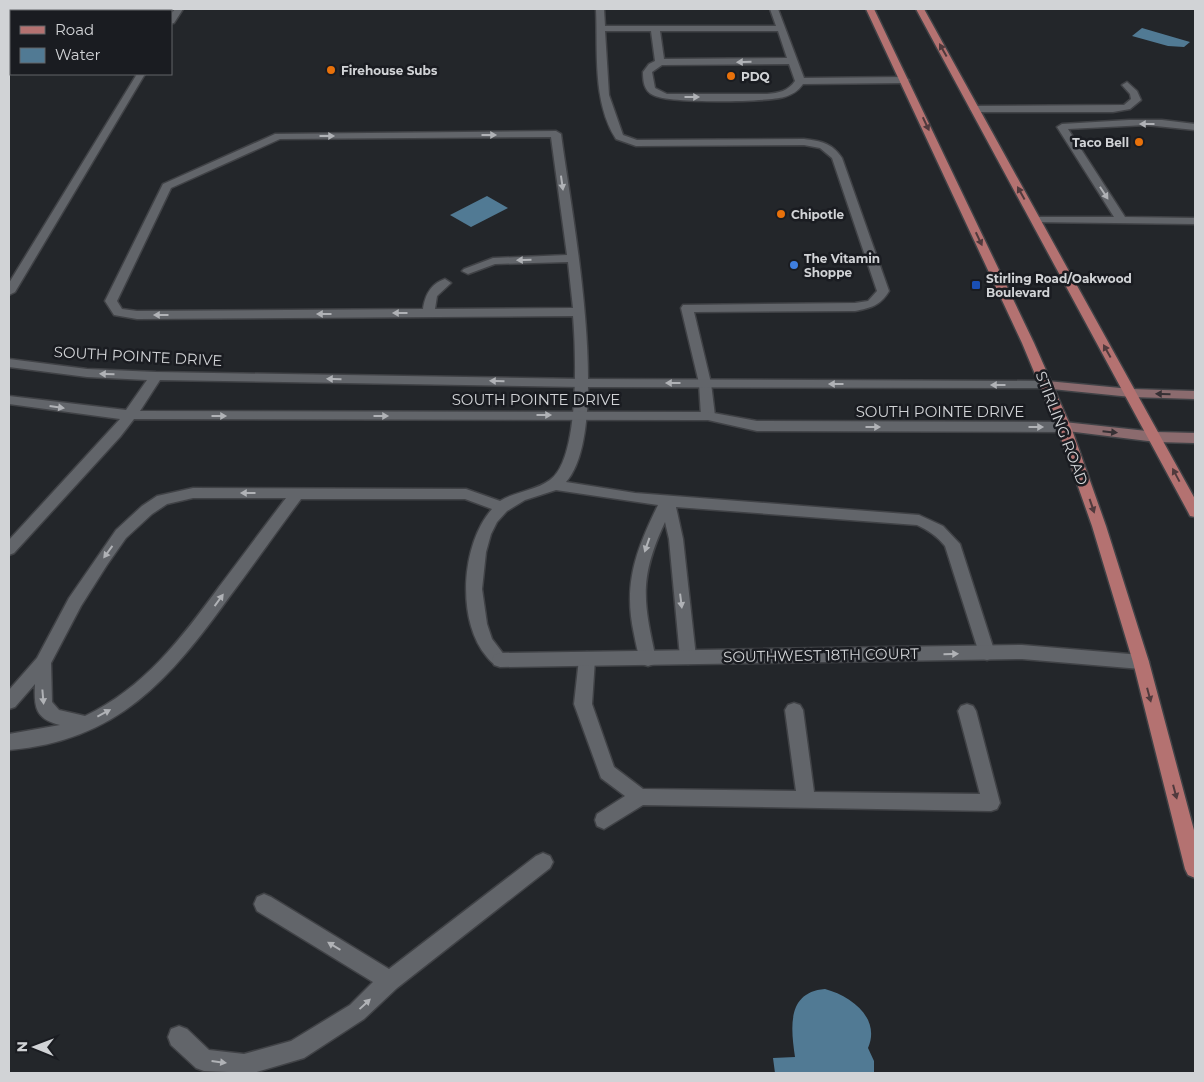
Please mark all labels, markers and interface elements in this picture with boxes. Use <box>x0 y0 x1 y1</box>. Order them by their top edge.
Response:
legend <box>10 10 172 75</box>
text: Road <box>55 20 94 39</box>
one-way arrow <box>939 43 947 58</box>
text: Water <box>55 45 101 64</box>
one-way arrow <box>736 58 752 66</box>
place label: Firehouse Subs <box>341 63 438 78</box>
marker: Firehouse Subs <box>325 64 337 76</box>
place label: PDQ <box>741 69 771 84</box>
marker: PDQ <box>725 70 737 82</box>
one-way arrow <box>684 93 700 101</box>
one-way arrow <box>921 117 930 132</box>
one-way arrow <box>1138 120 1154 128</box>
one-way arrow <box>481 131 497 139</box>
one-way arrow <box>319 132 335 140</box>
place label: Taco Bell <box>1072 135 1129 150</box>
marker: Taco Bell <box>1133 136 1145 148</box>
one-way arrow <box>558 175 566 191</box>
one-way arrow <box>1017 185 1025 200</box>
one-way arrow <box>1100 186 1109 200</box>
place label: Chipotle <box>791 207 845 222</box>
marker: Chipotle <box>775 208 787 220</box>
one-way arrow <box>976 232 984 246</box>
place label: The Vitamin Shoppe <box>804 251 880 280</box>
one-way arrow <box>515 256 531 264</box>
marker: The Vitamin Shoppe <box>788 259 800 271</box>
place label: Stirling Road/Oakwood Boulevard <box>986 271 1132 300</box>
marker: Stirling Road/Oakwood Boulevard <box>970 279 982 291</box>
one-way arrow <box>392 309 408 317</box>
one-way arrow <box>316 310 332 318</box>
one-way arrow <box>153 311 169 319</box>
street label: SOUTH POINTE DRIVE <box>53 342 223 370</box>
one-way arrow <box>1103 343 1111 358</box>
street label: STIRLING ROAD <box>1032 368 1092 488</box>
one-way arrow <box>99 369 115 377</box>
one-way arrow <box>326 374 342 382</box>
one-way arrow <box>489 377 505 385</box>
one-way arrow <box>665 379 681 387</box>
one-way arrow <box>827 380 843 388</box>
one-way arrow <box>990 381 1006 389</box>
street label: SOUTH POINTE DRIVE <box>452 390 620 409</box>
one-way arrow <box>1155 390 1171 398</box>
street label: SOUTH POINTE DRIVE <box>856 402 1024 421</box>
one-way arrow <box>49 403 65 411</box>
one-way arrow <box>536 411 552 419</box>
one-way arrow <box>211 412 227 420</box>
one-way arrow <box>374 412 390 420</box>
one-way arrow <box>866 423 882 431</box>
one-way arrow <box>1028 423 1044 431</box>
one-way arrow <box>1102 428 1118 436</box>
one-way arrow <box>1171 468 1180 481</box>
one-way arrow <box>240 489 256 497</box>
one-way arrow <box>1089 499 1096 514</box>
one-way arrow <box>642 538 650 553</box>
one-way arrow <box>103 545 113 559</box>
one-way arrow <box>677 593 685 609</box>
one-way arrow <box>213 594 224 607</box>
street label: SOUTHWEST 18TH COURT <box>723 644 919 666</box>
one-way arrow <box>943 649 959 657</box>
one-way arrow <box>1146 688 1154 703</box>
one-way arrow <box>39 689 47 705</box>
one-way arrow <box>97 709 112 717</box>
one-way arrow <box>1171 785 1179 800</box>
one-way arrow <box>327 942 340 951</box>
one-way arrow <box>359 998 371 1010</box>
north arrow <box>10 1022 60 1072</box>
text: N <box>13 1041 31 1053</box>
one-way arrow <box>211 1058 227 1066</box>

